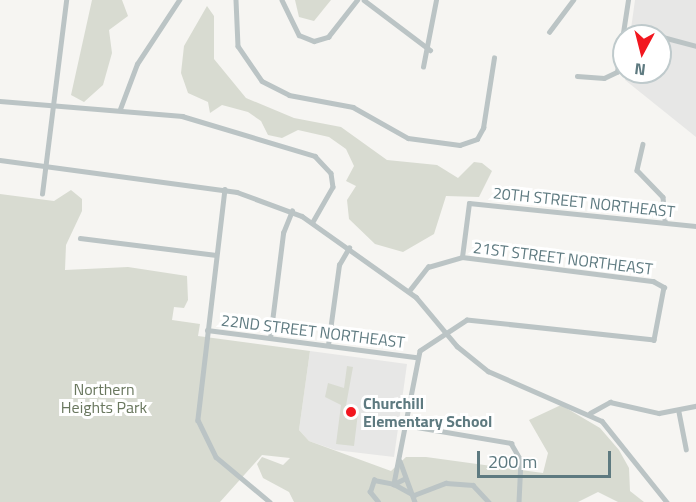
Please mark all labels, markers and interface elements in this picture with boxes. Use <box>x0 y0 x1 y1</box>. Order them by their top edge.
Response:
north arrow <box>612 24 672 84</box>
text: N <box>633 57 647 82</box>
street label: 20TH STREET NORTHEAST <box>492 183 676 221</box>
street label: 21ST STREET NORTHEAST <box>472 237 654 279</box>
street label: 22ND STREET NORTHEAST <box>220 310 406 352</box>
park label: Northern Heights Park <box>61 379 147 417</box>
place label: Churchill Elementary School <box>363 393 492 431</box>
marker: Churchill Elementary School <box>344 405 358 419</box>
scale bar <box>480 439 614 477</box>
text: 200 m <box>488 448 537 475</box>

